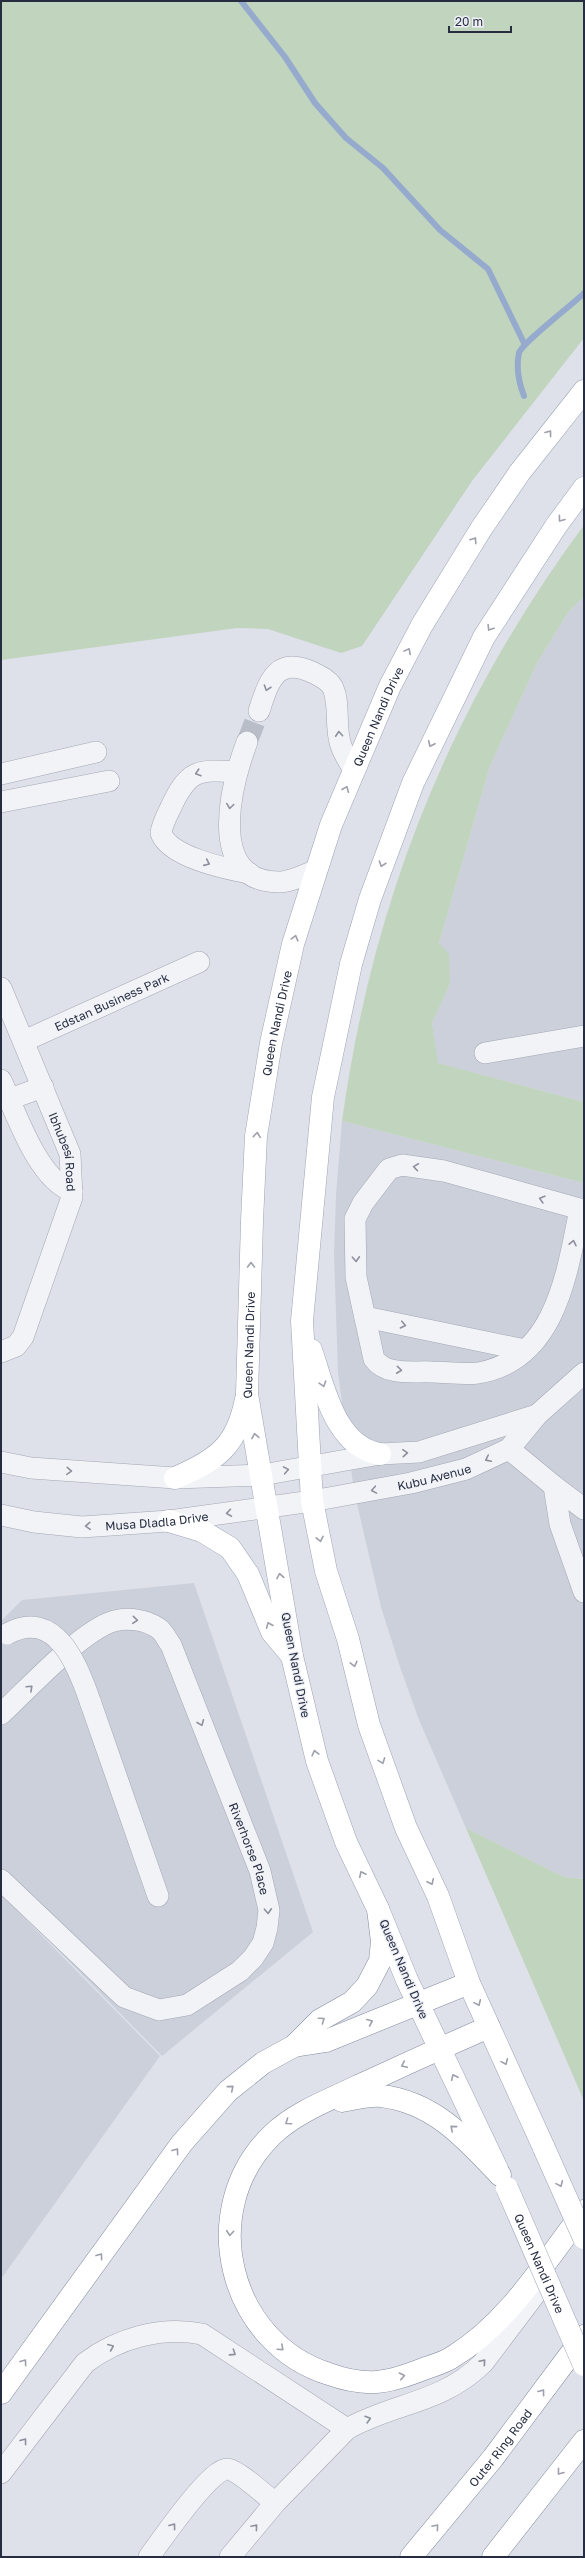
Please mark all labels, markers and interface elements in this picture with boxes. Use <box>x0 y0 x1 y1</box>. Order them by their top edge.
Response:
scale bar <box>449 8 511 34</box>
text: 20 m <box>455 14 483 29</box>
one-way arrow <box>544 431 551 438</box>
one-way arrow <box>558 515 566 522</box>
one-way arrow <box>470 537 477 544</box>
one-way arrow <box>487 624 495 631</box>
one-way arrow <box>403 648 410 655</box>
street label: Queen Nandi Drive <box>349 664 406 768</box>
one-way arrow <box>263 685 271 692</box>
one-way arrow <box>334 731 343 737</box>
one-way arrow <box>428 740 436 747</box>
one-way arrow <box>195 768 202 777</box>
one-way arrow <box>341 785 349 792</box>
one-way arrow <box>226 803 235 810</box>
one-way arrow <box>202 858 210 866</box>
one-way arrow <box>378 860 386 867</box>
one-way arrow <box>290 935 299 942</box>
street label: Edstan Business Park <box>52 969 171 1034</box>
street label: Queen Nandi Drive <box>258 969 294 1077</box>
street label: Ibhubesi Road <box>46 1110 79 1192</box>
one-way arrow <box>252 1132 261 1138</box>
one-way arrow <box>413 1163 419 1172</box>
one-way arrow <box>539 1195 546 1204</box>
one-way arrow <box>568 1240 576 1246</box>
one-way arrow <box>351 1256 360 1262</box>
one-way arrow <box>247 1262 255 1268</box>
street label: Queen Nandi Drive <box>239 1291 257 1400</box>
one-way arrow <box>400 1320 406 1329</box>
one-way arrow <box>396 1366 402 1375</box>
one-way arrow <box>318 1381 326 1388</box>
one-way arrow <box>251 1433 260 1439</box>
one-way arrow <box>402 1448 408 1457</box>
one-way arrow <box>485 1454 492 1462</box>
street label: Kubu Avenue <box>396 1460 473 1493</box>
one-way arrow <box>66 1467 73 1476</box>
one-way arrow <box>283 1467 289 1475</box>
one-way arrow <box>371 1485 377 1494</box>
street label: Musa Dladla Drive <box>105 1508 209 1533</box>
one-way arrow <box>226 1508 232 1517</box>
one-way arrow <box>85 1522 91 1531</box>
one-way arrow <box>315 1536 323 1542</box>
one-way arrow <box>276 1573 285 1579</box>
street label: Queen Nandi Drive <box>278 1611 314 1719</box>
one-way arrow <box>132 1616 138 1625</box>
one-way arrow <box>266 1622 274 1629</box>
one-way arrow <box>349 1661 357 1667</box>
one-way arrow <box>25 1685 32 1692</box>
one-way arrow <box>196 1719 204 1727</box>
one-way arrow <box>312 1750 320 1756</box>
one-way arrow <box>377 1758 385 1765</box>
street label: Riverhorse Place <box>226 1800 273 1896</box>
one-way arrow <box>359 1871 367 1878</box>
one-way arrow <box>426 1877 434 1885</box>
one-way arrow <box>263 1908 272 1914</box>
street label: Queen Nandi Drive <box>376 1917 432 2021</box>
one-way arrow <box>473 1998 481 2006</box>
one-way arrow <box>318 2017 325 2025</box>
one-way arrow <box>366 2019 374 2027</box>
one-way arrow <box>500 2058 508 2066</box>
one-way arrow <box>401 2060 409 2068</box>
one-way arrow <box>451 2074 458 2082</box>
one-way arrow <box>227 2086 234 2093</box>
one-way arrow <box>285 2117 292 2124</box>
one-way arrow <box>451 2125 458 2132</box>
one-way arrow <box>171 2148 179 2155</box>
one-way arrow <box>555 2179 563 2187</box>
street label: Queen Nandi Drive <box>511 2211 568 2315</box>
one-way arrow <box>226 2230 235 2236</box>
one-way arrow <box>95 2254 102 2261</box>
one-way arrow <box>276 2343 283 2350</box>
one-way arrow <box>106 2344 114 2352</box>
one-way arrow <box>229 2348 236 2356</box>
one-way arrow <box>19 2359 26 2366</box>
one-way arrow <box>478 2359 485 2367</box>
one-way arrow <box>398 2373 405 2381</box>
one-way arrow <box>537 2389 544 2396</box>
street label: Outer Ring Road <box>465 2406 535 2489</box>
one-way arrow <box>364 2415 371 2424</box>
one-way arrow <box>19 2439 26 2446</box>
one-way arrow <box>558 2468 565 2475</box>
one-way arrow <box>168 2523 175 2530</box>
one-way arrow <box>251 2524 258 2532</box>
one-way arrow <box>431 2524 438 2532</box>

